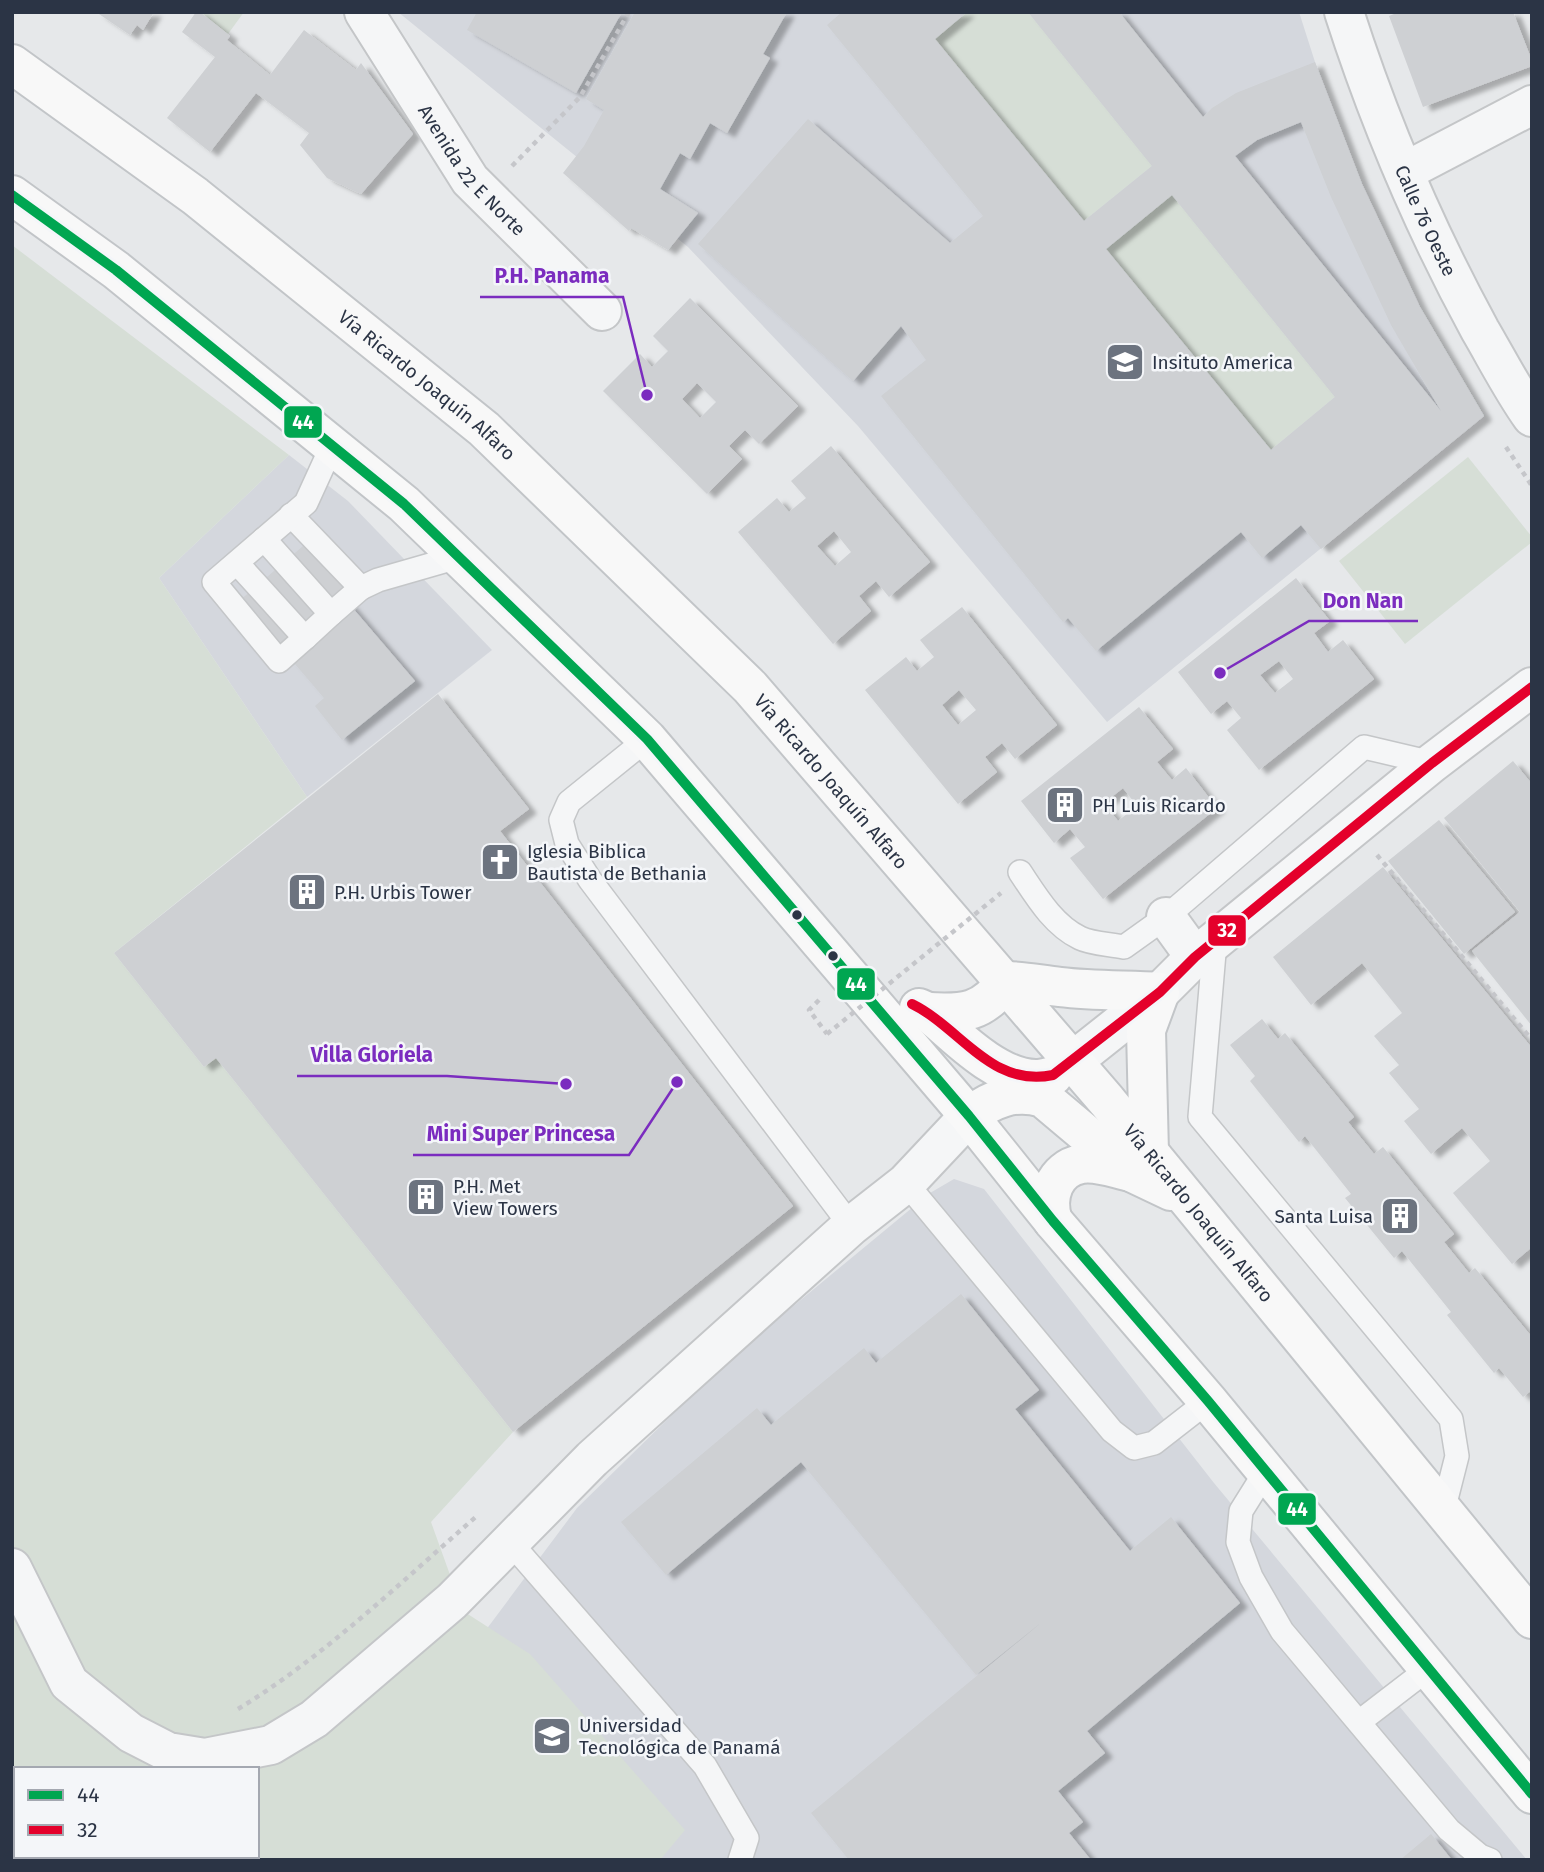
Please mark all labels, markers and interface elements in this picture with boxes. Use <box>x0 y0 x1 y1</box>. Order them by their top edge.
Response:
street label: Avenida 22 E Norte <box>414 100 531 240</box>
street label: Calle 76 Oeste <box>1390 161 1461 280</box>
callout: P.H. Panama <box>480 255 623 297</box>
text: P.H. Panama <box>494 263 610 289</box>
street label: Vía Ricardo Joaquín Alfaro <box>334 305 521 465</box>
school or university icon: Insituto America <box>1104 341 1146 383</box>
place label: Insituto America <box>1152 351 1293 374</box>
line badge: 44 <box>283 405 323 439</box>
text: 44 <box>292 411 314 434</box>
callout: Don Nan <box>1309 579 1418 621</box>
text: Don Nan <box>1323 588 1403 614</box>
street label: Vía Ricardo Joaquín Alfaro <box>750 689 913 874</box>
building icon: PH Luis Ricardo <box>1044 784 1086 826</box>
place label: PH Luis Ricardo <box>1092 794 1226 817</box>
place label: Iglesia Biblica Bautista de Bethania <box>527 840 707 885</box>
church icon: Iglesia Biblica Bautista de Bethania <box>479 841 521 883</box>
building icon: P.H. Urbis Tower <box>286 871 328 913</box>
place label: P.H. Urbis Tower <box>334 881 472 904</box>
unlabelled marker <box>790 908 804 922</box>
line badge: 32 <box>1207 914 1247 947</box>
text: 32 <box>1216 919 1237 942</box>
unlabelled marker <box>826 949 840 963</box>
line badge: 44 <box>836 967 876 1001</box>
text: 44 <box>845 973 867 996</box>
callout: Villa Gloriela <box>297 1034 447 1076</box>
text: Villa Gloriela <box>310 1042 433 1068</box>
callout: Mini Super Princesa <box>413 1113 629 1155</box>
street label: Vía Ricardo Joaquín Alfaro <box>1119 1119 1279 1307</box>
text: Mini Super Princesa <box>427 1121 615 1147</box>
place label: P.H. Met View Towers <box>453 1175 558 1220</box>
building icon: P.H. Met View Towers <box>405 1176 447 1218</box>
building icon: Santa Luisa <box>1379 1195 1421 1237</box>
place label: Santa Luisa <box>1274 1205 1373 1228</box>
line badge: 44 <box>1277 1492 1317 1526</box>
text: 44 <box>1286 1498 1308 1521</box>
place label: Universidad Tecnológica de Panamá <box>579 1714 781 1759</box>
school or university icon: Universidad Tecnológica de Panamá <box>531 1715 573 1757</box>
legend <box>14 1767 259 1858</box>
text: 44 <box>77 1782 99 1808</box>
text: 32 <box>77 1817 98 1843</box>

